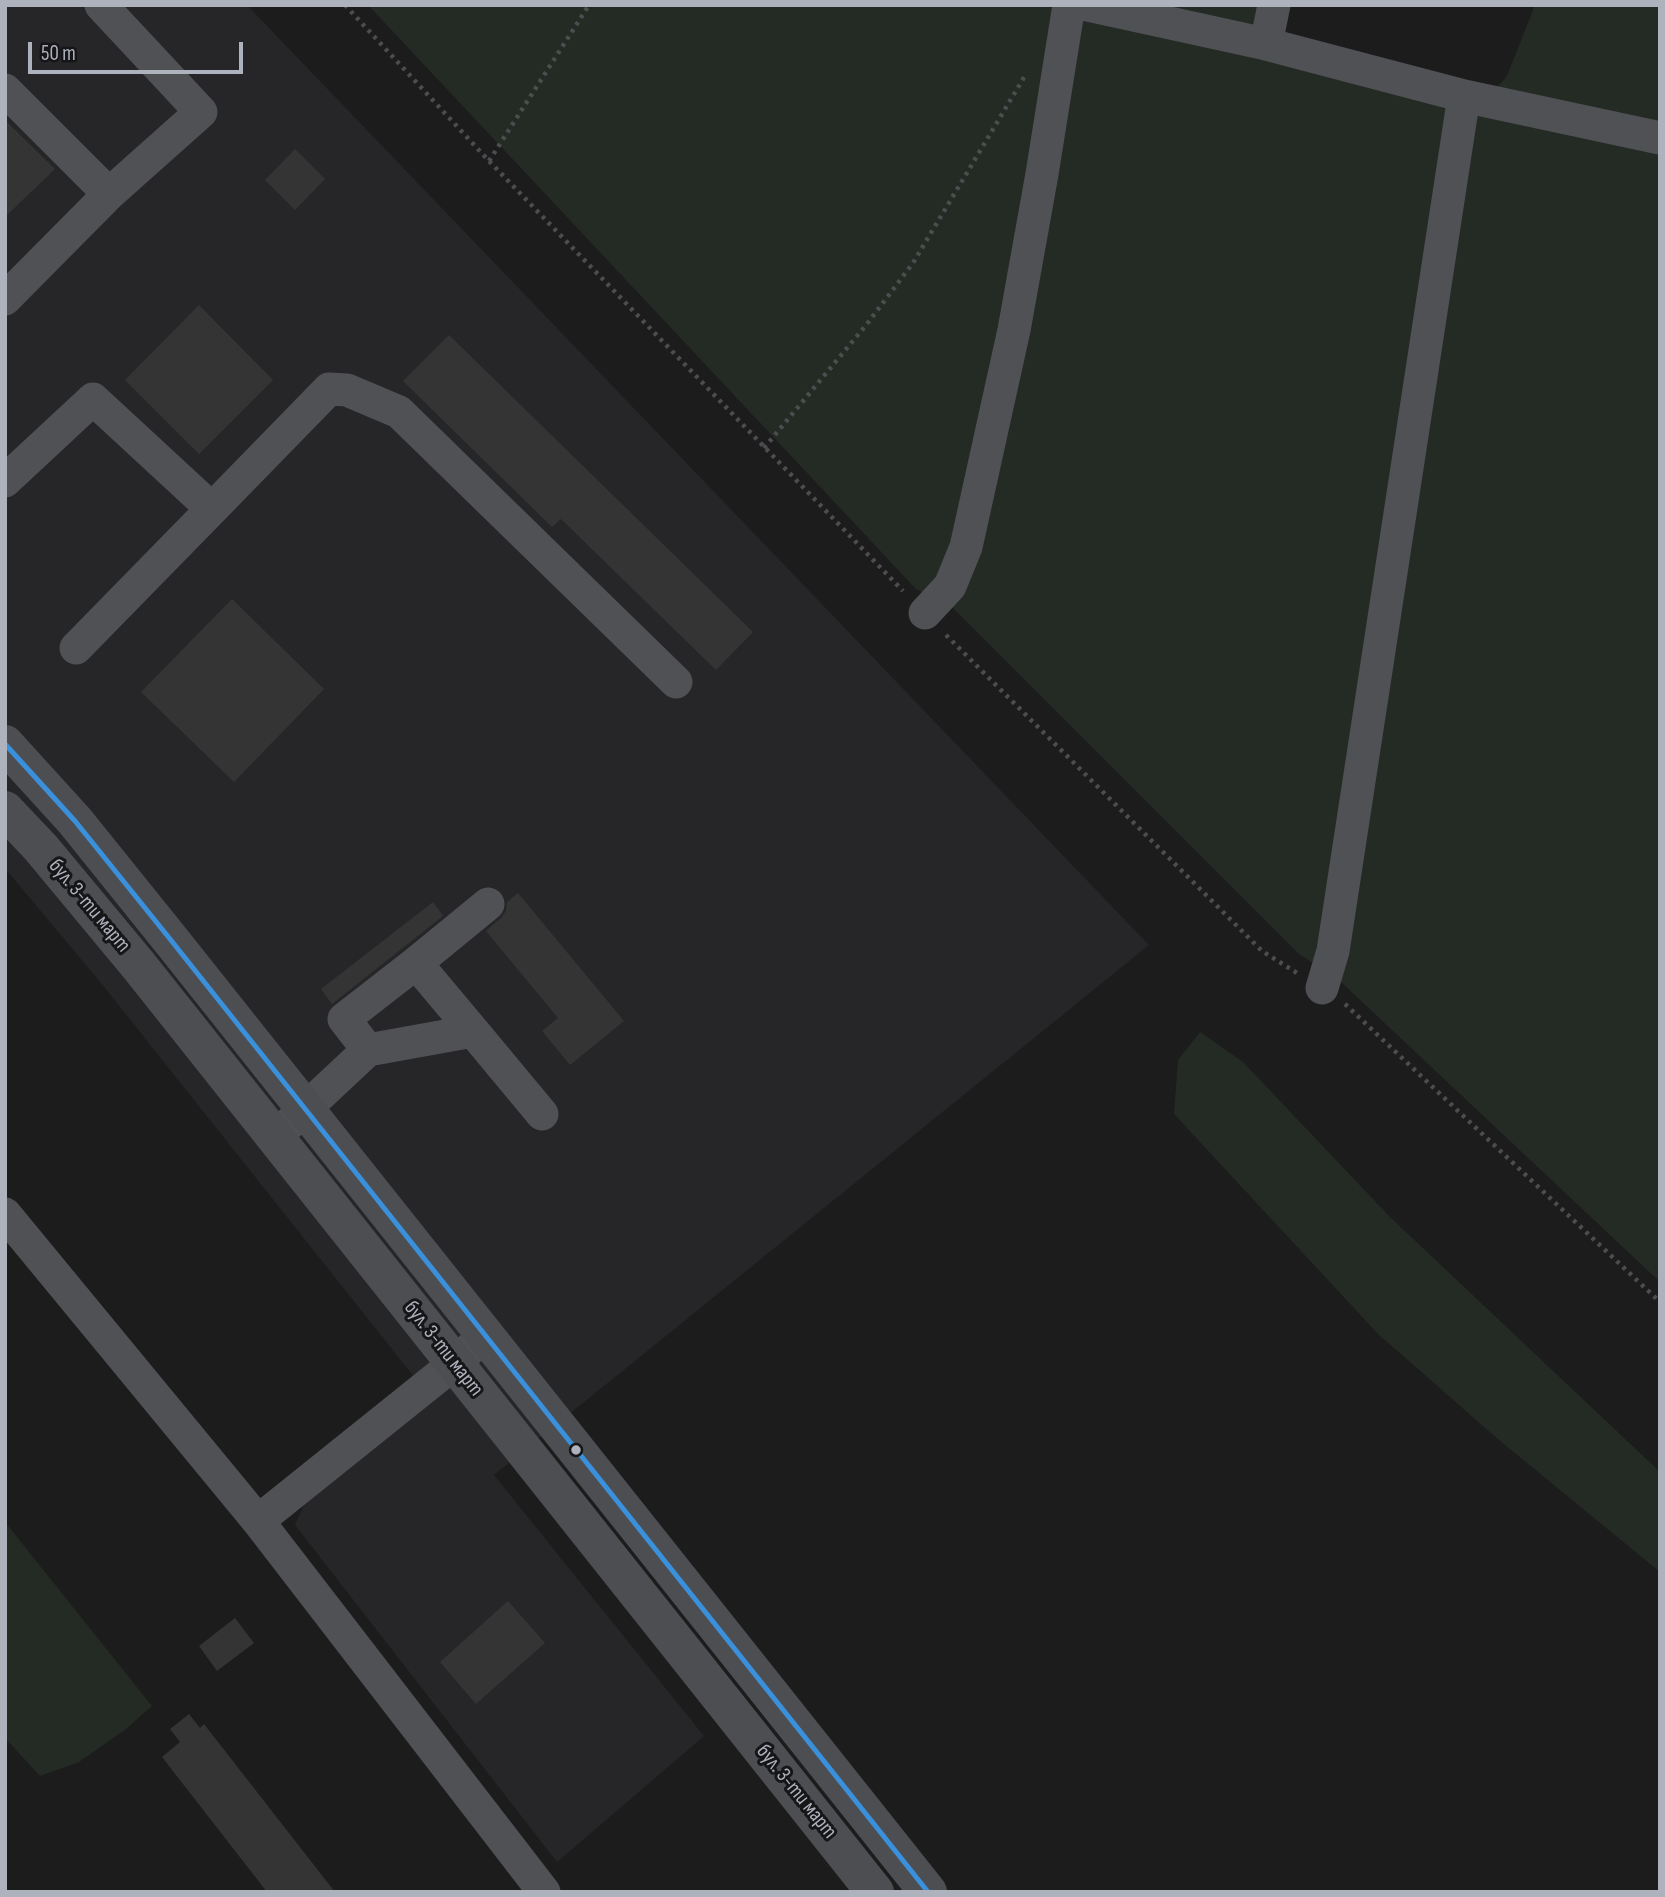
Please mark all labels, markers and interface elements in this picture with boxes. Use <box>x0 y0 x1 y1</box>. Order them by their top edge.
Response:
scale bar <box>32 28 247 72</box>
text: 50 m <box>41 41 76 66</box>
street label: бул. 3-ти март <box>43 854 135 958</box>
street label: бул. 3-ти март <box>398 1296 488 1402</box>
unlabelled marker <box>569 1443 583 1457</box>
street label: бул. 3-ти март <box>750 1740 842 1844</box>

